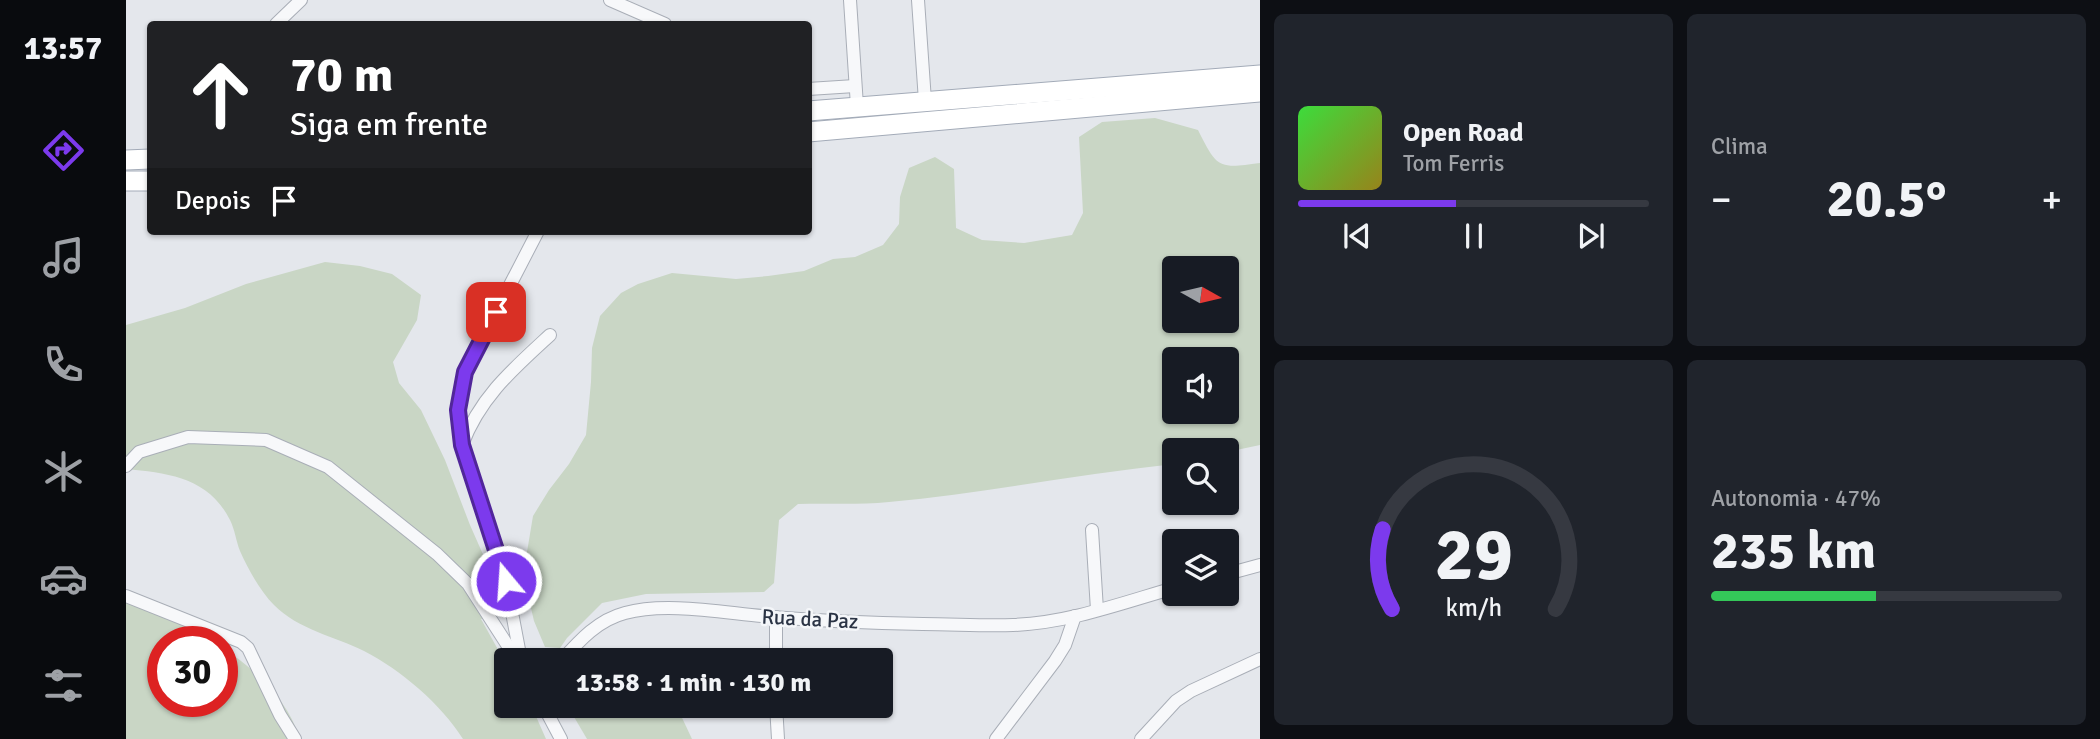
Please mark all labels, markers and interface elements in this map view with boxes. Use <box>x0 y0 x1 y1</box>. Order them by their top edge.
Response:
text: 13:57 <box>24 29 102 68</box>
text: 70 m <box>290 45 393 105</box>
icon: ahead <box>175 49 266 140</box>
text: Siga em frente <box>290 105 488 144</box>
text: Open Road <box>1403 117 1524 149</box>
icon: directions <box>39 126 88 175</box>
text: Clima <box>1711 132 1768 161</box>
text: Tom Ferris <box>1403 149 1504 178</box>
text: 20.5° <box>1827 167 1946 231</box>
text: − <box>1711 176 1732 223</box>
text: + <box>2041 176 2062 223</box>
icon: arrive <box>265 182 303 220</box>
text: Depois <box>175 185 251 217</box>
icon: previous <box>1338 217 1376 255</box>
icon: pause <box>1455 217 1493 255</box>
icon: next <box>1572 217 1610 255</box>
icon: music <box>39 233 88 282</box>
north arrow <box>1162 256 1239 332</box>
map controls <box>1162 256 1239 606</box>
pin <box>466 282 526 342</box>
icon: arrive <box>477 293 515 331</box>
icon: phone <box>39 340 88 389</box>
button: sound <box>1162 347 1239 424</box>
button: search <box>1162 438 1239 515</box>
icon: climate <box>39 447 88 496</box>
text: Autonomia · 47% <box>1711 484 1881 513</box>
text: 29 <box>1434 511 1513 600</box>
text: 235 km <box>1711 519 1876 583</box>
button: layers <box>1162 529 1239 606</box>
position arrow <box>469 544 543 618</box>
icon: car <box>39 554 88 603</box>
text: km/h <box>1445 591 1502 622</box>
street label: Rua da Paz <box>761 603 859 635</box>
speed limit sign: 30 <box>147 626 238 717</box>
icon: filters <box>39 661 88 710</box>
text: 13:58 · 1 min · 130 m <box>576 667 811 699</box>

